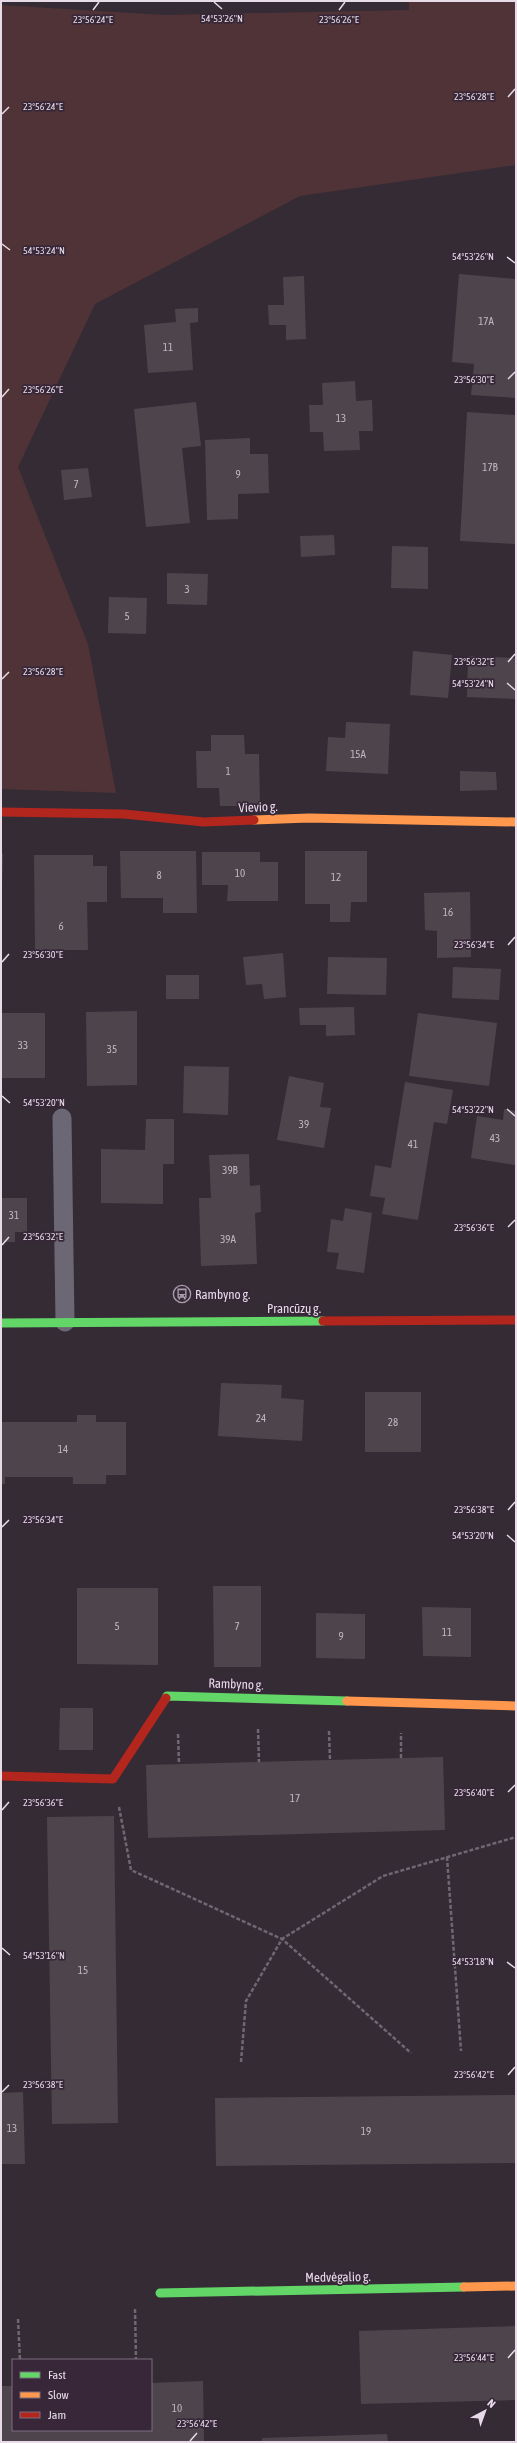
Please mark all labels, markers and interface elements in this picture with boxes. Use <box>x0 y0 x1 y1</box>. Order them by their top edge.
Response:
text: 54°53'26"N <box>201 13 243 24</box>
text: 23°56'24"E <box>73 14 114 25</box>
text: 23°56'26"E <box>319 14 360 25</box>
text: 23°56'28"E <box>454 91 495 102</box>
text: 23°56'24"E <box>23 101 64 112</box>
text: 54°53'24"N <box>23 245 65 256</box>
text: 54°53'26"N <box>452 251 494 262</box>
house number: 17A <box>478 315 494 327</box>
house number: 11 <box>163 341 173 353</box>
text: 23°56'30"E <box>454 374 495 385</box>
text: 23°56'26"E <box>23 384 64 395</box>
house number: 13 <box>336 412 346 424</box>
house number: 17B <box>482 461 499 473</box>
house number: 9 <box>235 468 241 480</box>
house number: 7 <box>73 478 79 490</box>
house number: 3 <box>184 583 190 595</box>
house number: 5 <box>124 610 130 622</box>
text: 23°56'32"E <box>454 656 495 667</box>
text: 23°56'28"E <box>23 666 64 677</box>
text: 54°53'24"N <box>452 678 494 689</box>
house number: 15A <box>350 748 366 760</box>
house number: 1 <box>225 765 231 777</box>
street label: Vievio g. <box>238 799 278 815</box>
house number: 10 <box>235 867 245 879</box>
house number: 8 <box>156 869 162 881</box>
house number: 12 <box>331 871 341 883</box>
house number: 16 <box>443 906 453 918</box>
house number: 6 <box>58 920 64 932</box>
text: 23°56'34"E <box>454 939 495 950</box>
text: 23°56'30"E <box>23 949 64 960</box>
house number: 33 <box>18 1039 28 1051</box>
house number: 35 <box>107 1043 117 1055</box>
text: 54°53'20"N <box>23 1097 65 1108</box>
text: 54°53'22"N <box>452 1104 494 1115</box>
house number: 39 <box>299 1118 309 1130</box>
house number: 43 <box>490 1132 500 1144</box>
house number: 41 <box>408 1138 418 1150</box>
house number: 39B <box>222 1164 239 1176</box>
house number: 31 <box>9 1209 19 1221</box>
text: 23°56'36"E <box>454 1222 495 1233</box>
text: 23°56'32"E <box>23 1231 64 1242</box>
house number: 39A <box>220 1233 236 1245</box>
bus stop icon: Rambyno g. <box>172 1284 192 1304</box>
place label: Rambyno g. <box>195 1287 250 1302</box>
street label: Prancūzų g. <box>267 1301 321 1316</box>
house number: 24 <box>256 1412 266 1424</box>
house number: 28 <box>388 1416 398 1428</box>
house number: 14 <box>58 1443 68 1455</box>
text: 23°56'38"E <box>454 1504 495 1515</box>
text: 23°56'34"E <box>23 1514 64 1525</box>
text: 54°53'20"N <box>452 1530 494 1541</box>
house number: 5 <box>114 1620 120 1632</box>
house number: 7 <box>234 1620 240 1632</box>
house number: 11 <box>442 1626 452 1638</box>
house number: 9 <box>338 1630 344 1642</box>
street label: Rambyno g. <box>208 1676 264 1692</box>
text: 23°56'40"E <box>454 1787 495 1798</box>
house number: 17 <box>290 1792 300 1804</box>
text: 23°56'36"E <box>23 1797 64 1808</box>
text: 54°53'16"N <box>23 1950 65 1961</box>
text: 54°53'18"N <box>452 1956 494 1967</box>
house number: 15 <box>78 1964 88 1976</box>
text: 23°56'42"E <box>454 2069 495 2080</box>
text: 23°56'38"E <box>23 2079 64 2090</box>
house number: 13 <box>7 2122 17 2134</box>
house number: 19 <box>361 2125 371 2137</box>
street label: Medvėgalio g. <box>305 2269 371 2285</box>
text: 23°56'44"E <box>454 2352 495 2363</box>
legend <box>12 2359 152 2431</box>
text: Fast <box>48 2368 66 2382</box>
text: Slow <box>48 2388 69 2402</box>
north arrow <box>465 2391 505 2431</box>
text: N <box>485 2397 498 2410</box>
house number: 10 <box>172 2402 182 2414</box>
text: Jam <box>48 2408 66 2422</box>
text: 23°56'42"E <box>177 2418 218 2429</box>

